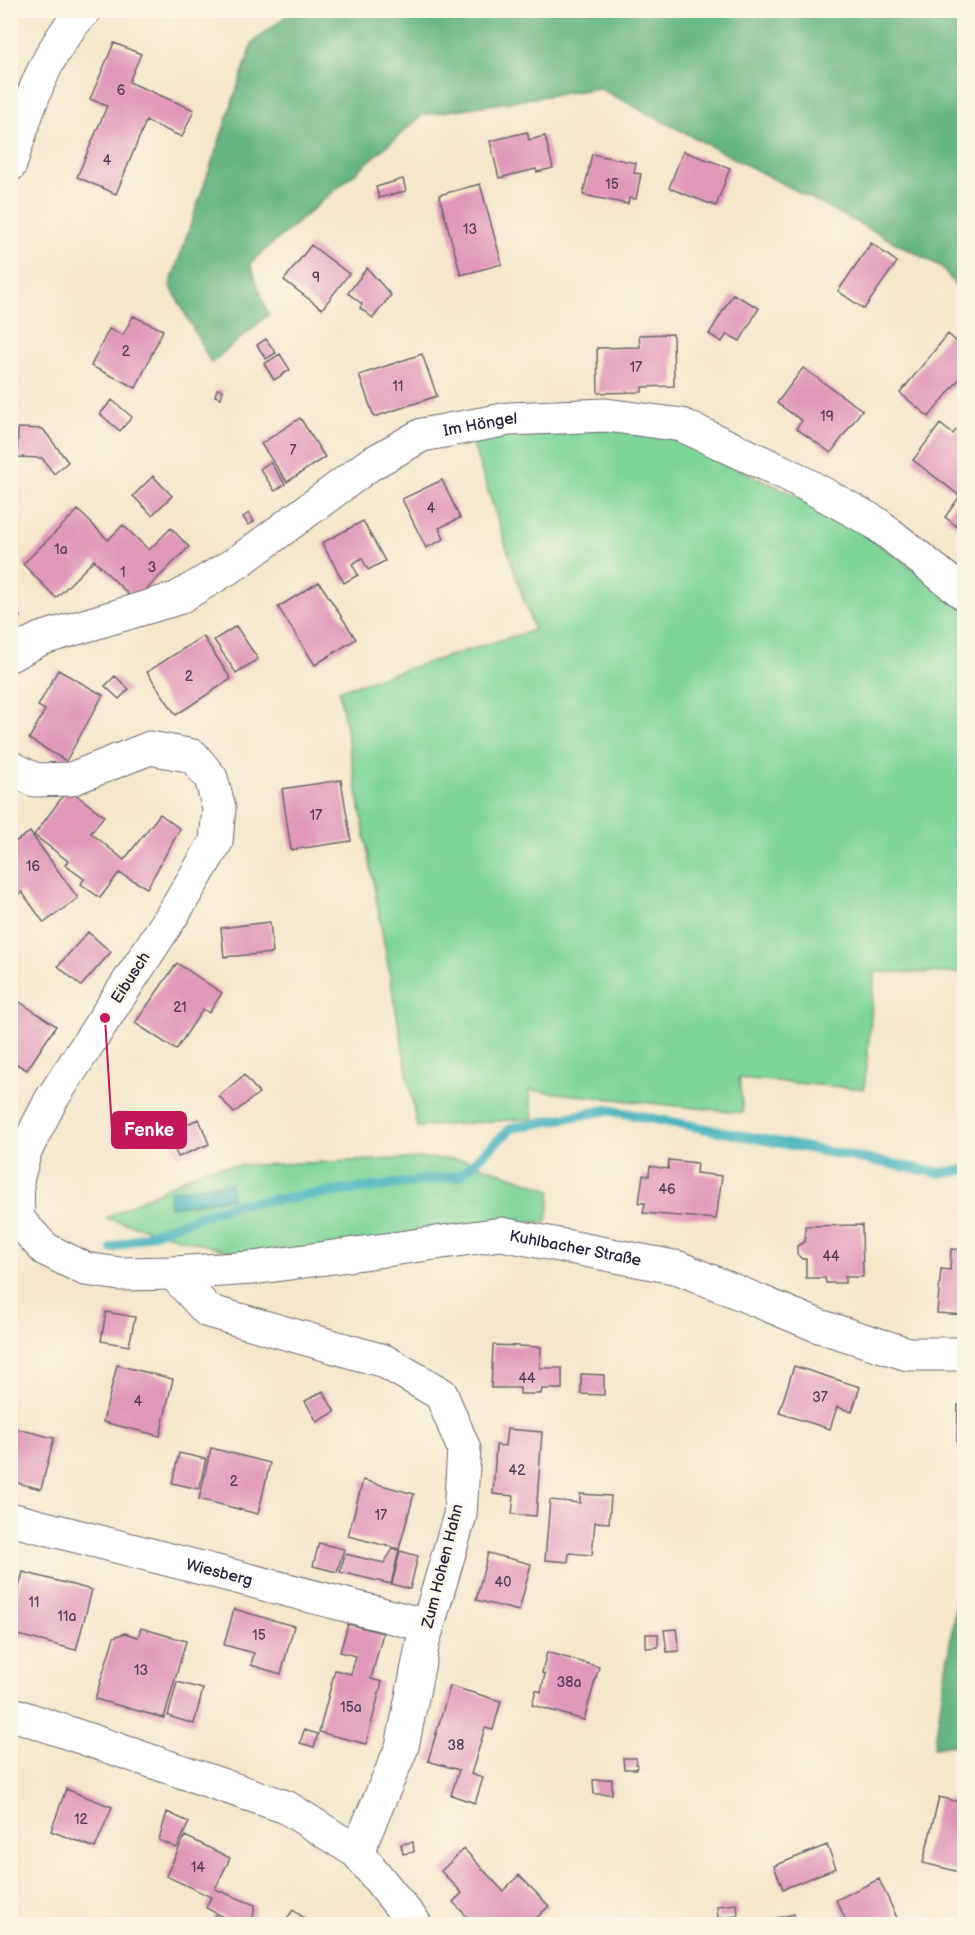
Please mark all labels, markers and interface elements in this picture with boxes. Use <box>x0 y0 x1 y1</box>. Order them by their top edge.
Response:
house number: 6 <box>117 82 126 99</box>
house number: 4 <box>103 152 112 169</box>
house number: 15 <box>605 176 619 193</box>
house number: 13 <box>463 221 477 238</box>
house number: 9 <box>312 269 320 286</box>
house number: 2 <box>122 343 131 360</box>
house number: 17 <box>630 359 642 376</box>
house number: 11 <box>393 378 403 395</box>
house number: 19 <box>820 408 834 425</box>
street label: Im Höngel <box>442 409 517 440</box>
house number: 7 <box>290 442 297 459</box>
house number: 4 <box>427 500 436 517</box>
house number: 1a <box>54 541 68 558</box>
house number: 3 <box>148 559 156 576</box>
house number: 1 <box>120 564 126 581</box>
house number: 2 <box>185 668 194 685</box>
house number: 17 <box>310 807 322 824</box>
house number: 16 <box>26 858 40 875</box>
street label: Eibusch <box>107 949 155 1007</box>
house number: 21 <box>173 999 187 1016</box>
callout: Fenke <box>112 1112 186 1148</box>
text: Fenke <box>124 1120 174 1141</box>
house number: 46 <box>658 1181 676 1198</box>
street label: Kuhlbacher Straße <box>508 1226 643 1270</box>
house number: 44 <box>822 1248 840 1265</box>
house number: 44 <box>518 1370 536 1387</box>
house number: 37 <box>812 1389 828 1406</box>
house number: 4 <box>134 1393 143 1410</box>
house number: 42 <box>509 1462 526 1479</box>
house number: 2 <box>230 1473 239 1490</box>
street label: Zum Hohen Hahn <box>418 1502 468 1631</box>
house number: 17 <box>375 1507 387 1524</box>
street label: Wiesberg <box>184 1555 255 1590</box>
house number: 40 <box>495 1574 511 1591</box>
house number: 11 <box>29 1594 39 1611</box>
house number: 11a <box>58 1608 76 1625</box>
house number: 15 <box>252 1627 266 1644</box>
house number: 13 <box>134 1662 148 1679</box>
house number: 38a <box>557 1674 581 1691</box>
house number: 15a <box>340 1699 362 1716</box>
house number: 38 <box>448 1737 464 1754</box>
house number: 12 <box>74 1811 89 1828</box>
house number: 14 <box>191 1859 205 1876</box>

